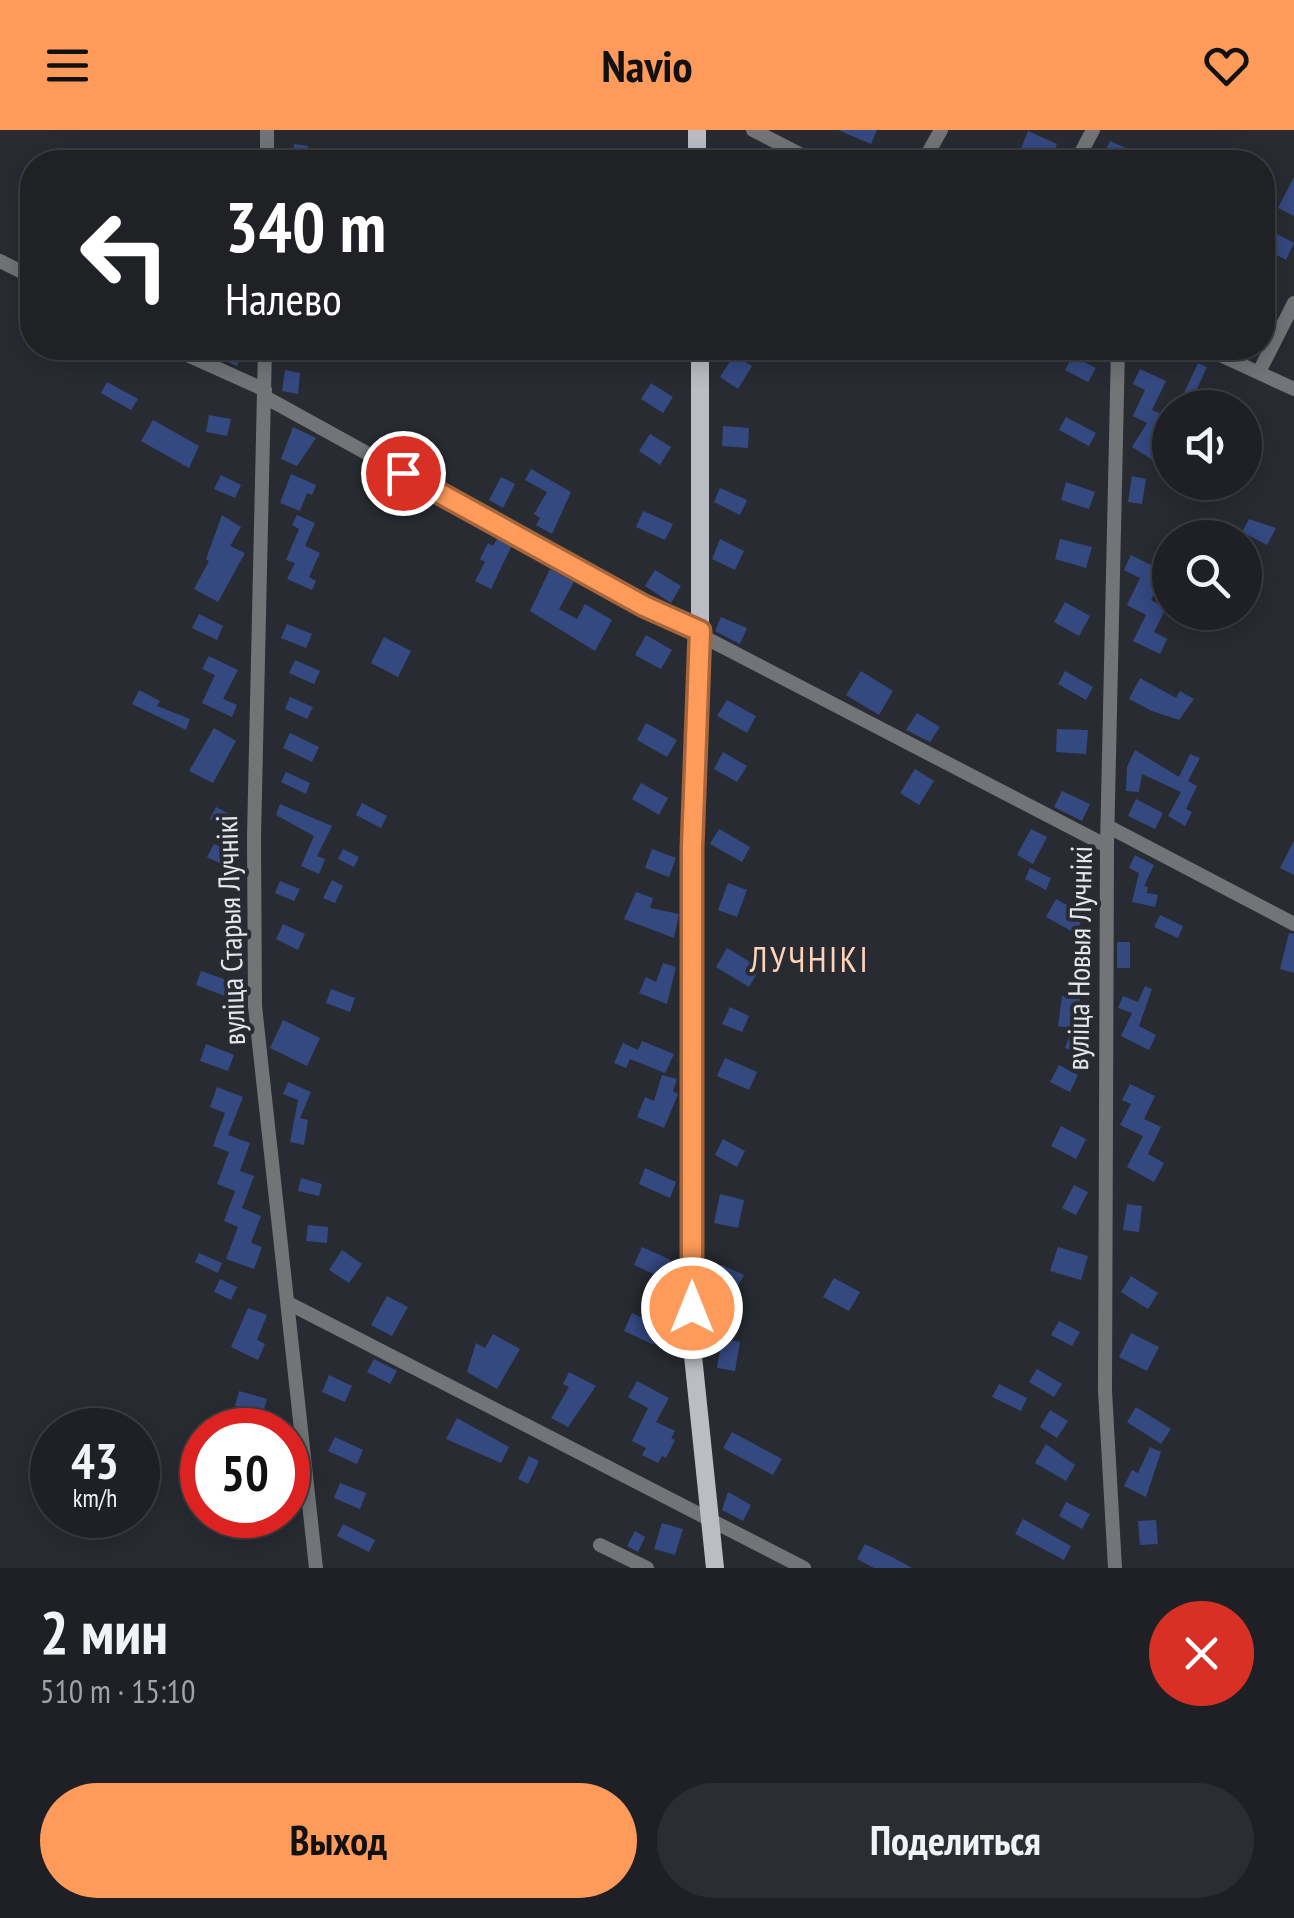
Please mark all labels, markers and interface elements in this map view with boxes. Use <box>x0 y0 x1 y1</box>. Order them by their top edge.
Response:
text: Navio <box>602 36 693 94</box>
icon: menu <box>40 38 95 93</box>
icon: heart <box>1199 38 1254 93</box>
text: 340 m <box>225 181 386 271</box>
icon: left <box>60 190 190 320</box>
text: Налево <box>225 269 342 327</box>
map controls <box>1152 390 1262 630</box>
button: sound <box>1152 390 1262 500</box>
pin <box>361 431 446 516</box>
icon: arrive <box>376 446 431 501</box>
button: search <box>1152 520 1262 630</box>
street label: вуліца Старыя Лучнікі <box>206 814 253 1046</box>
street label: вуліца Новыя Лучнікі <box>1057 845 1100 1071</box>
district label: ЛУЧНІКІ <box>749 936 870 982</box>
position arrow <box>640 1256 744 1360</box>
speed limit sign: 50 <box>180 1408 310 1538</box>
text: 43 <box>71 1428 119 1493</box>
text: km/h <box>73 1482 117 1514</box>
text: 2 мин <box>40 1593 168 1671</box>
button: close <box>1149 1601 1254 1706</box>
text: 510 m · 15:10 <box>40 1670 195 1712</box>
button: Выход <box>40 1783 637 1898</box>
button: Поделиться <box>657 1783 1254 1898</box>

